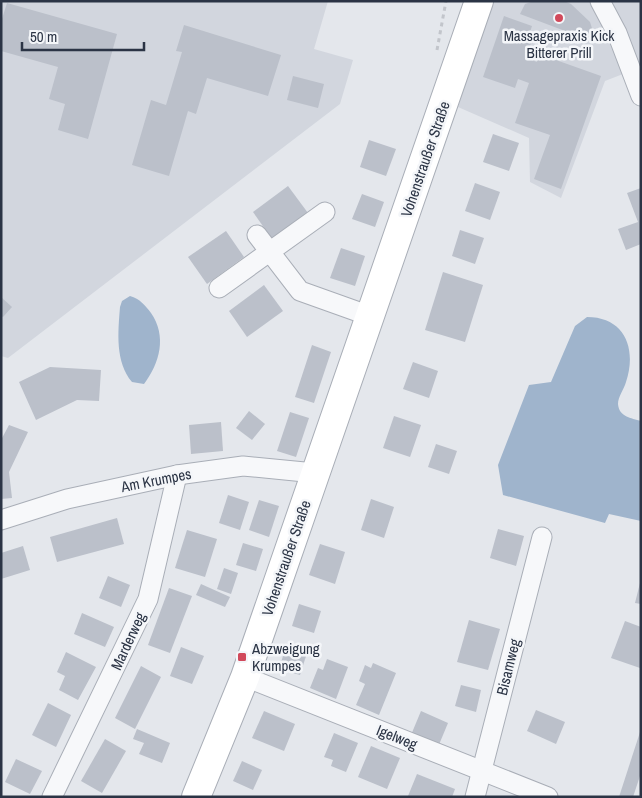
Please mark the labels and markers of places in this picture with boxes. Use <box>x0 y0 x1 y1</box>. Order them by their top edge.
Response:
marker: Massagepraxis Kick Bitterer Prill <box>553 12 565 24</box>
place label: Massagepraxis Kick Bitterer Prill <box>504 25 615 63</box>
place label: Abzweigung Krumpes <box>251 638 320 676</box>
marker: Abzweigung Krumpes <box>236 651 248 663</box>

